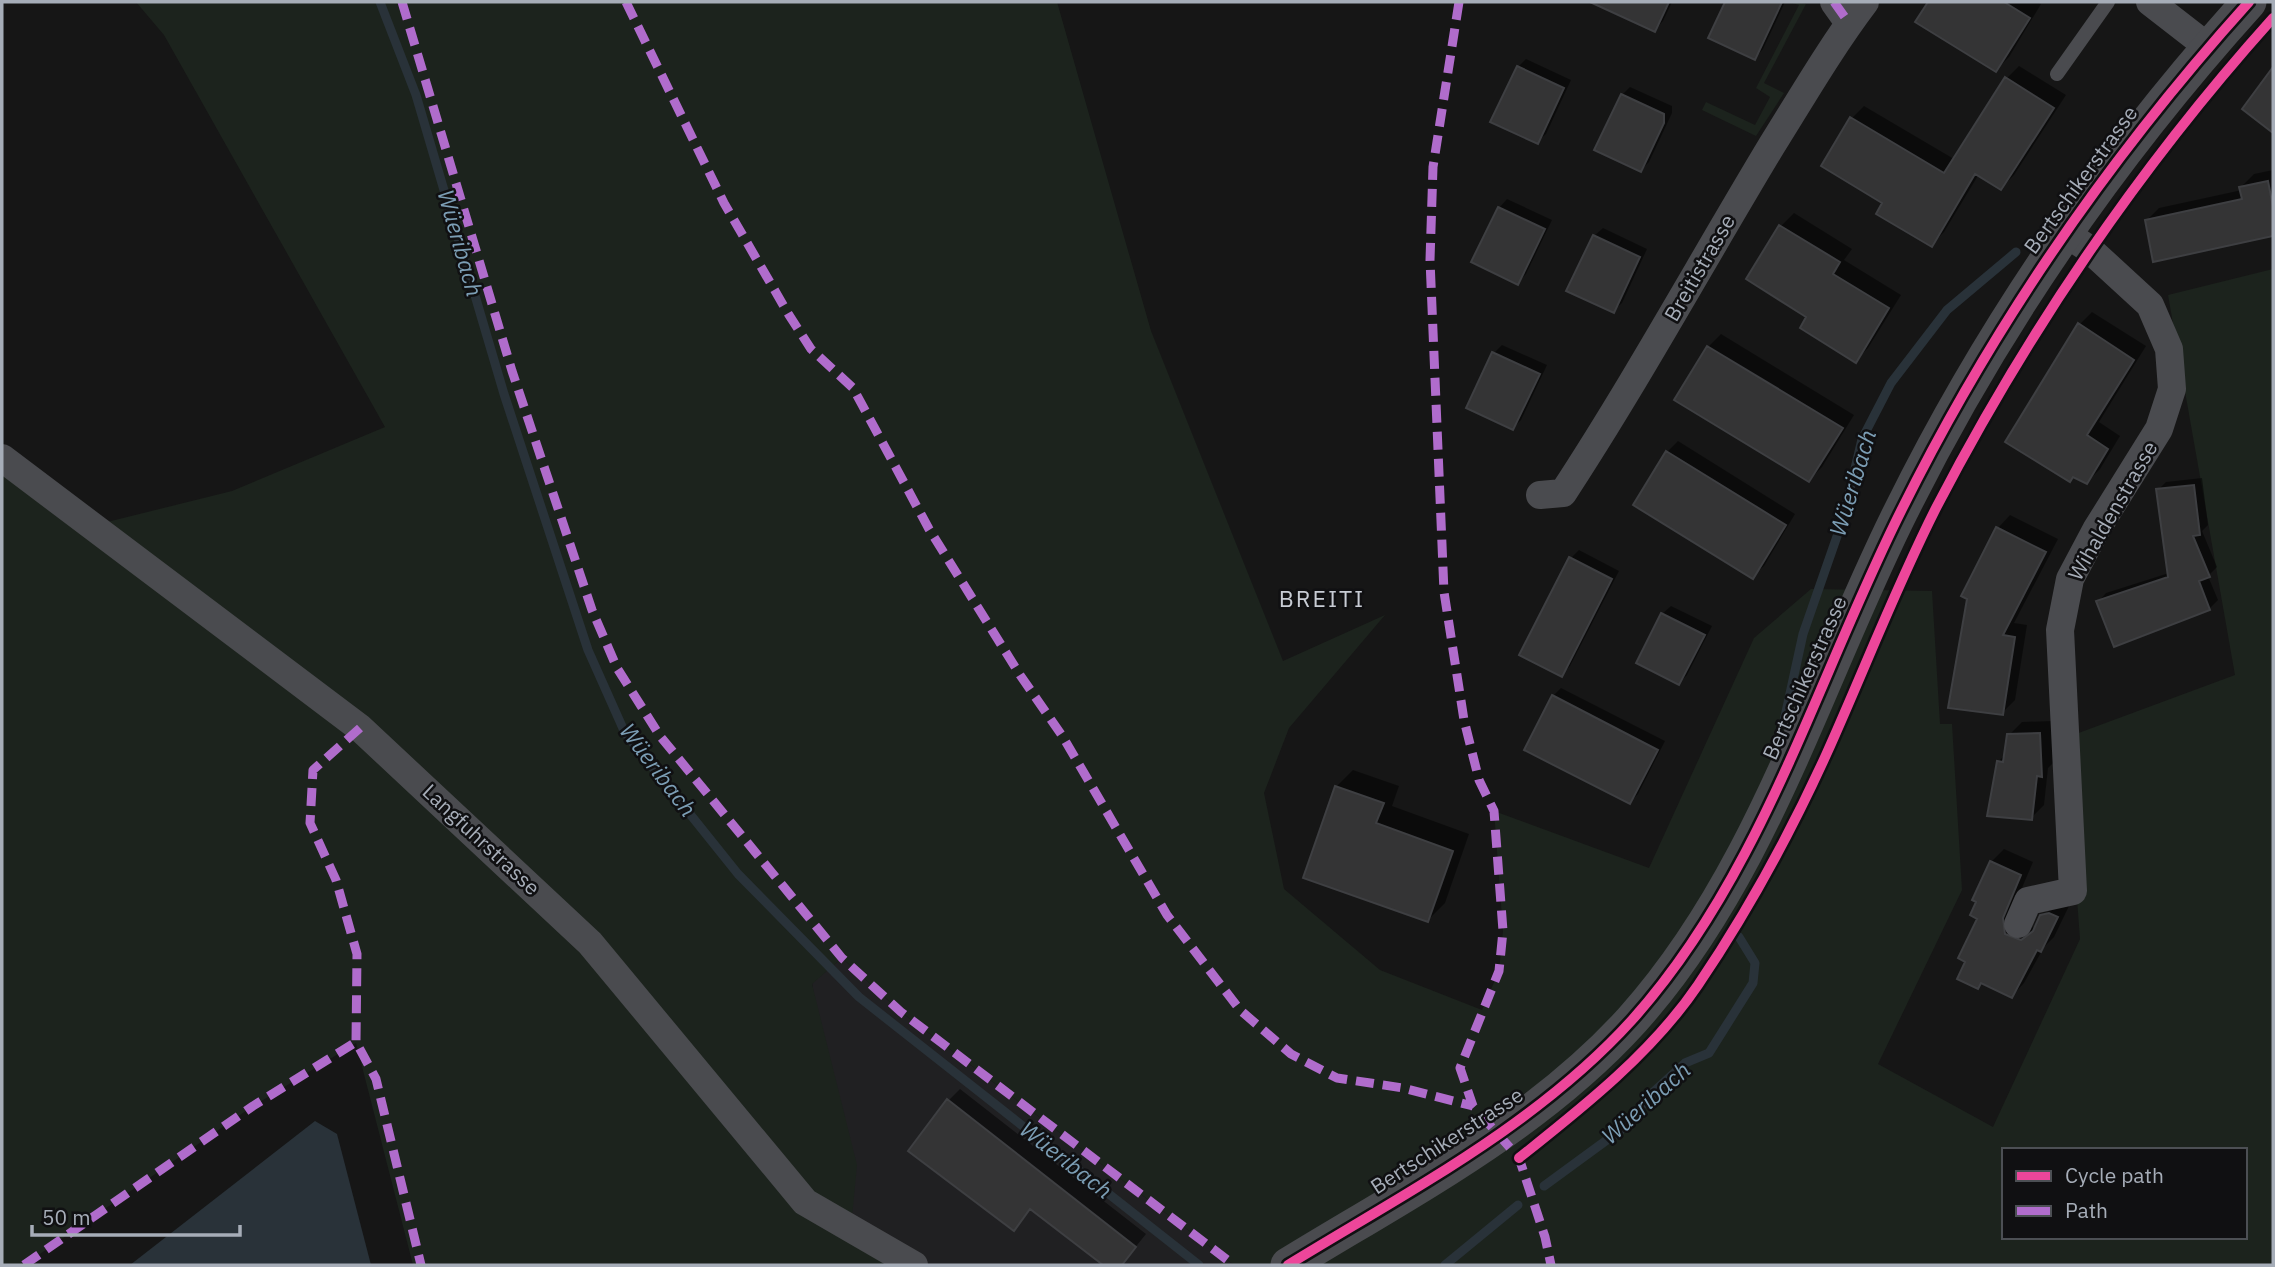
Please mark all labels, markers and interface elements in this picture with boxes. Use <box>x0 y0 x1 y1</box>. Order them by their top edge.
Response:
street label: Bertschikerstrasse <box>2017 100 2143 259</box>
water label: Wüeribach <box>431 186 490 300</box>
street label: Breitistrasse <box>1657 209 1741 326</box>
water label: Wüeribach <box>1822 426 1882 540</box>
street label: Wihaldenstrasse <box>2061 436 2163 585</box>
district label: BREITI <box>1279 583 1365 613</box>
street label: Bertschikerstrasse <box>1755 591 1853 764</box>
water label: Wüeribach <box>614 717 704 822</box>
street label: Langfuhrstrasse <box>417 777 547 901</box>
water label: Wüeribach <box>1595 1054 1696 1150</box>
street label: Bertschikerstrasse <box>1365 1080 1528 1200</box>
water label: Wüeribach <box>1014 1114 1119 1205</box>
legend <box>2002 1148 2247 1239</box>
text: Cycle path <box>2065 1161 2164 1189</box>
scale bar <box>32 1194 240 1238</box>
text: Path <box>2065 1196 2108 1224</box>
text: 50 m <box>42 1203 91 1231</box>

